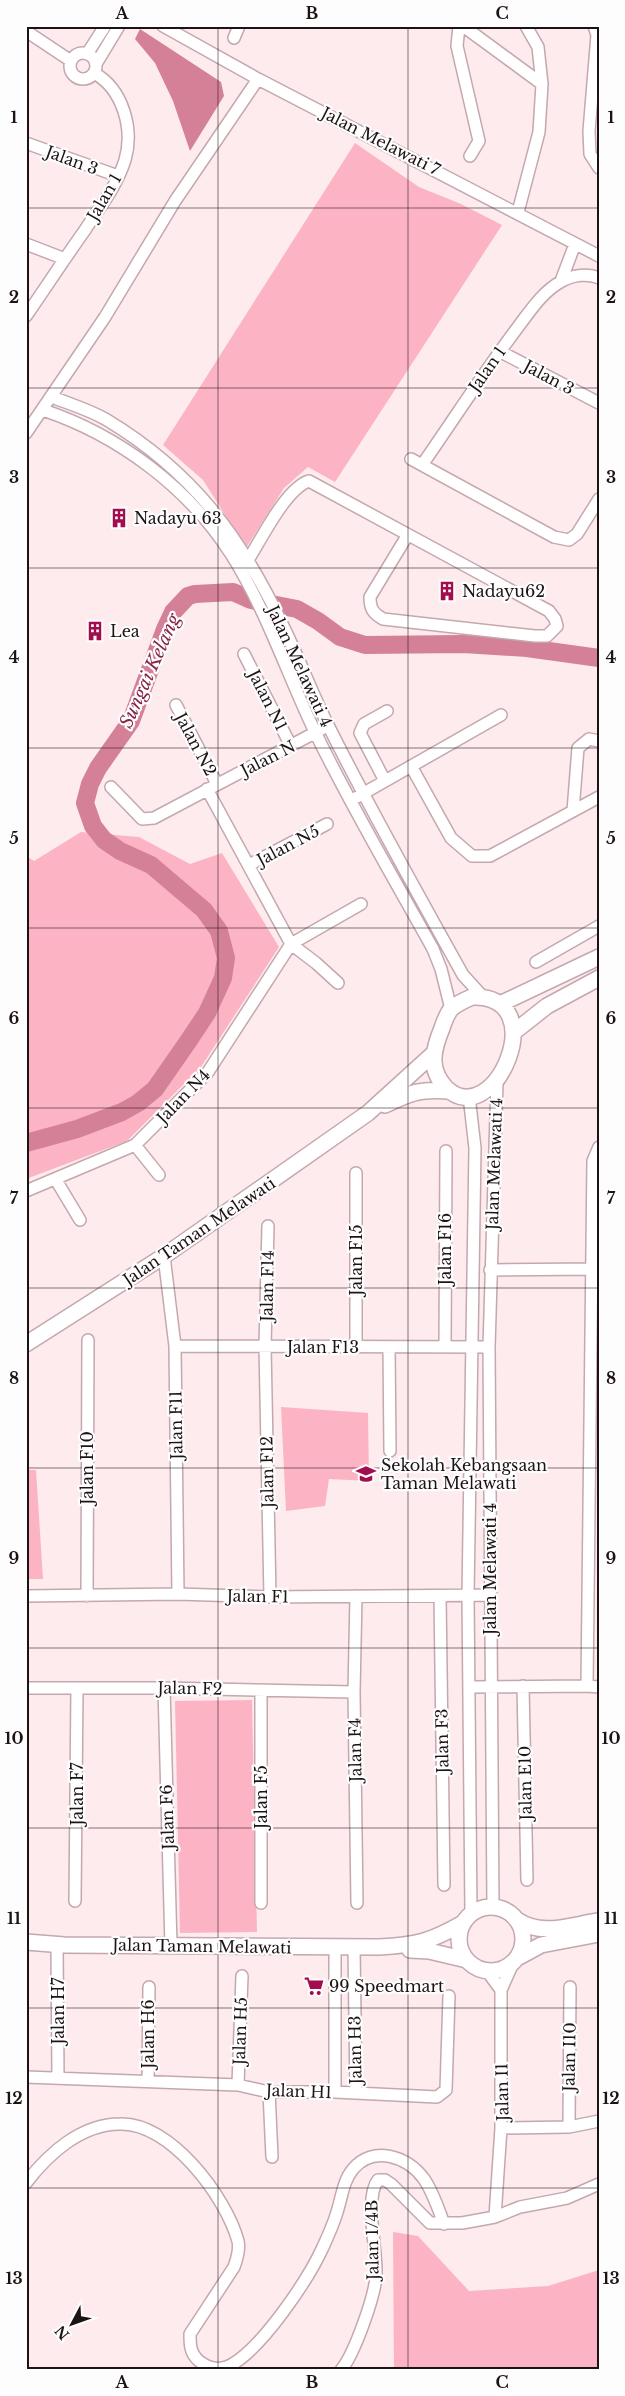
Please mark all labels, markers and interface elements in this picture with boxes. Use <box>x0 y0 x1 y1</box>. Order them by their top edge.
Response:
text: A <box>115 3 130 23</box>
text: B <box>306 3 319 23</box>
text: C <box>495 3 509 23</box>
street label: Jalan Melawati 7 <box>316 102 445 180</box>
text: 1 <box>11 107 18 127</box>
text: 1 <box>608 107 615 127</box>
street label: Jalan 3 <box>41 141 101 179</box>
street label: Jalan 1 <box>81 170 126 226</box>
text: 2 <box>9 287 19 307</box>
text: 2 <box>606 287 616 307</box>
street label: Jalan 1 <box>463 342 510 397</box>
street label: Jalan 3 <box>519 355 578 399</box>
text: 3 <box>9 467 19 487</box>
text: 3 <box>606 467 616 487</box>
building icon: Nadayu 63 <box>108 507 130 529</box>
place label: Nadayu 63 <box>134 508 222 528</box>
building icon: Nadayu62 <box>436 580 458 602</box>
place label: Nadayu62 <box>462 581 545 601</box>
street label: Jalan Melawati 4 <box>262 600 337 730</box>
water label: Sungai Kelang <box>115 609 185 732</box>
building icon: Lea <box>84 620 106 642</box>
place label: Lea <box>110 621 140 641</box>
text: 4 <box>9 647 19 667</box>
text: 4 <box>606 647 616 667</box>
street label: Jalan N1 <box>243 664 292 734</box>
street label: Jalan N2 <box>170 707 221 779</box>
street label: Jalan N <box>235 736 299 781</box>
street label: Jalan N5 <box>252 820 323 871</box>
text: 5 <box>9 828 19 848</box>
text: 5 <box>606 828 616 848</box>
text: 6 <box>9 1008 20 1028</box>
text: 6 <box>606 1008 617 1028</box>
street label: Jalan N4 <box>151 1065 214 1129</box>
street label: Jalan Melawati 4 <box>482 1098 506 1232</box>
street label: Jalan Taman Melawati <box>117 1172 279 1291</box>
text: 7 <box>10 1188 19 1208</box>
text: 7 <box>607 1188 616 1208</box>
street label: Jalan F16 <box>435 1213 455 1287</box>
street label: Jalan F15 <box>346 1224 366 1298</box>
street label: Jalan F14 <box>256 1250 278 1324</box>
street label: Jalan F13 <box>285 1337 359 1357</box>
text: 8 <box>9 1368 19 1388</box>
text: 8 <box>606 1368 616 1388</box>
street label: Jalan F11 <box>165 1390 187 1462</box>
street label: Jalan F10 <box>77 1431 97 1507</box>
street label: Jalan F12 <box>256 1436 278 1510</box>
place label: Sekolah Kebangsaan Taman Melawati <box>381 1455 547 1493</box>
school or university icon: Sekolah Kebangsaan Taman Melawati <box>355 1463 377 1485</box>
street label: Jalan Melawati 4 <box>480 1503 500 1637</box>
text: 9 <box>9 1548 20 1568</box>
text: 9 <box>606 1548 617 1568</box>
street label: Jalan F1 <box>225 1585 289 1607</box>
street label: Jalan F2 <box>155 1677 223 1699</box>
street label: Jalan F3 <box>431 1708 453 1776</box>
street label: Jalan F4 <box>344 1718 366 1784</box>
text: 10 <box>4 1728 24 1748</box>
text: 10 <box>601 1728 621 1748</box>
street label: Jalan E10 <box>514 1746 536 1822</box>
street label: Jalan F7 <box>67 1761 87 1828</box>
street label: Jalan F5 <box>251 1765 271 1831</box>
street label: Jalan F6 <box>156 1784 178 1852</box>
text: 11 <box>7 1908 21 1928</box>
text: 11 <box>604 1908 618 1928</box>
street label: Jalan Taman Melawati <box>110 1934 292 1958</box>
supermarket icon: 99 Speedmart <box>303 1975 325 1997</box>
street label: Jalan H7 <box>48 1976 68 2047</box>
place label: 99 Speedmart <box>329 1976 444 1996</box>
street label: Jalan H5 <box>229 1997 251 2067</box>
street label: Jalan H6 <box>138 1999 158 2071</box>
street label: Jalan H3 <box>344 2015 366 2087</box>
street label: Jalan I10 <box>558 2022 580 2094</box>
street label: Jalan I1 <box>491 2063 513 2123</box>
street label: Jalan H1 <box>264 2080 332 2102</box>
text: 12 <box>5 2088 23 2108</box>
text: 12 <box>602 2088 620 2108</box>
street label: Jalan 1/4B <box>361 2200 383 2282</box>
text: 13 <box>5 2268 23 2288</box>
text: 13 <box>602 2268 620 2288</box>
north arrow <box>48 2298 98 2348</box>
text: N <box>51 2322 73 2343</box>
text: A <box>115 2372 130 2392</box>
text: B <box>306 2372 319 2392</box>
text: C <box>495 2372 509 2392</box>

